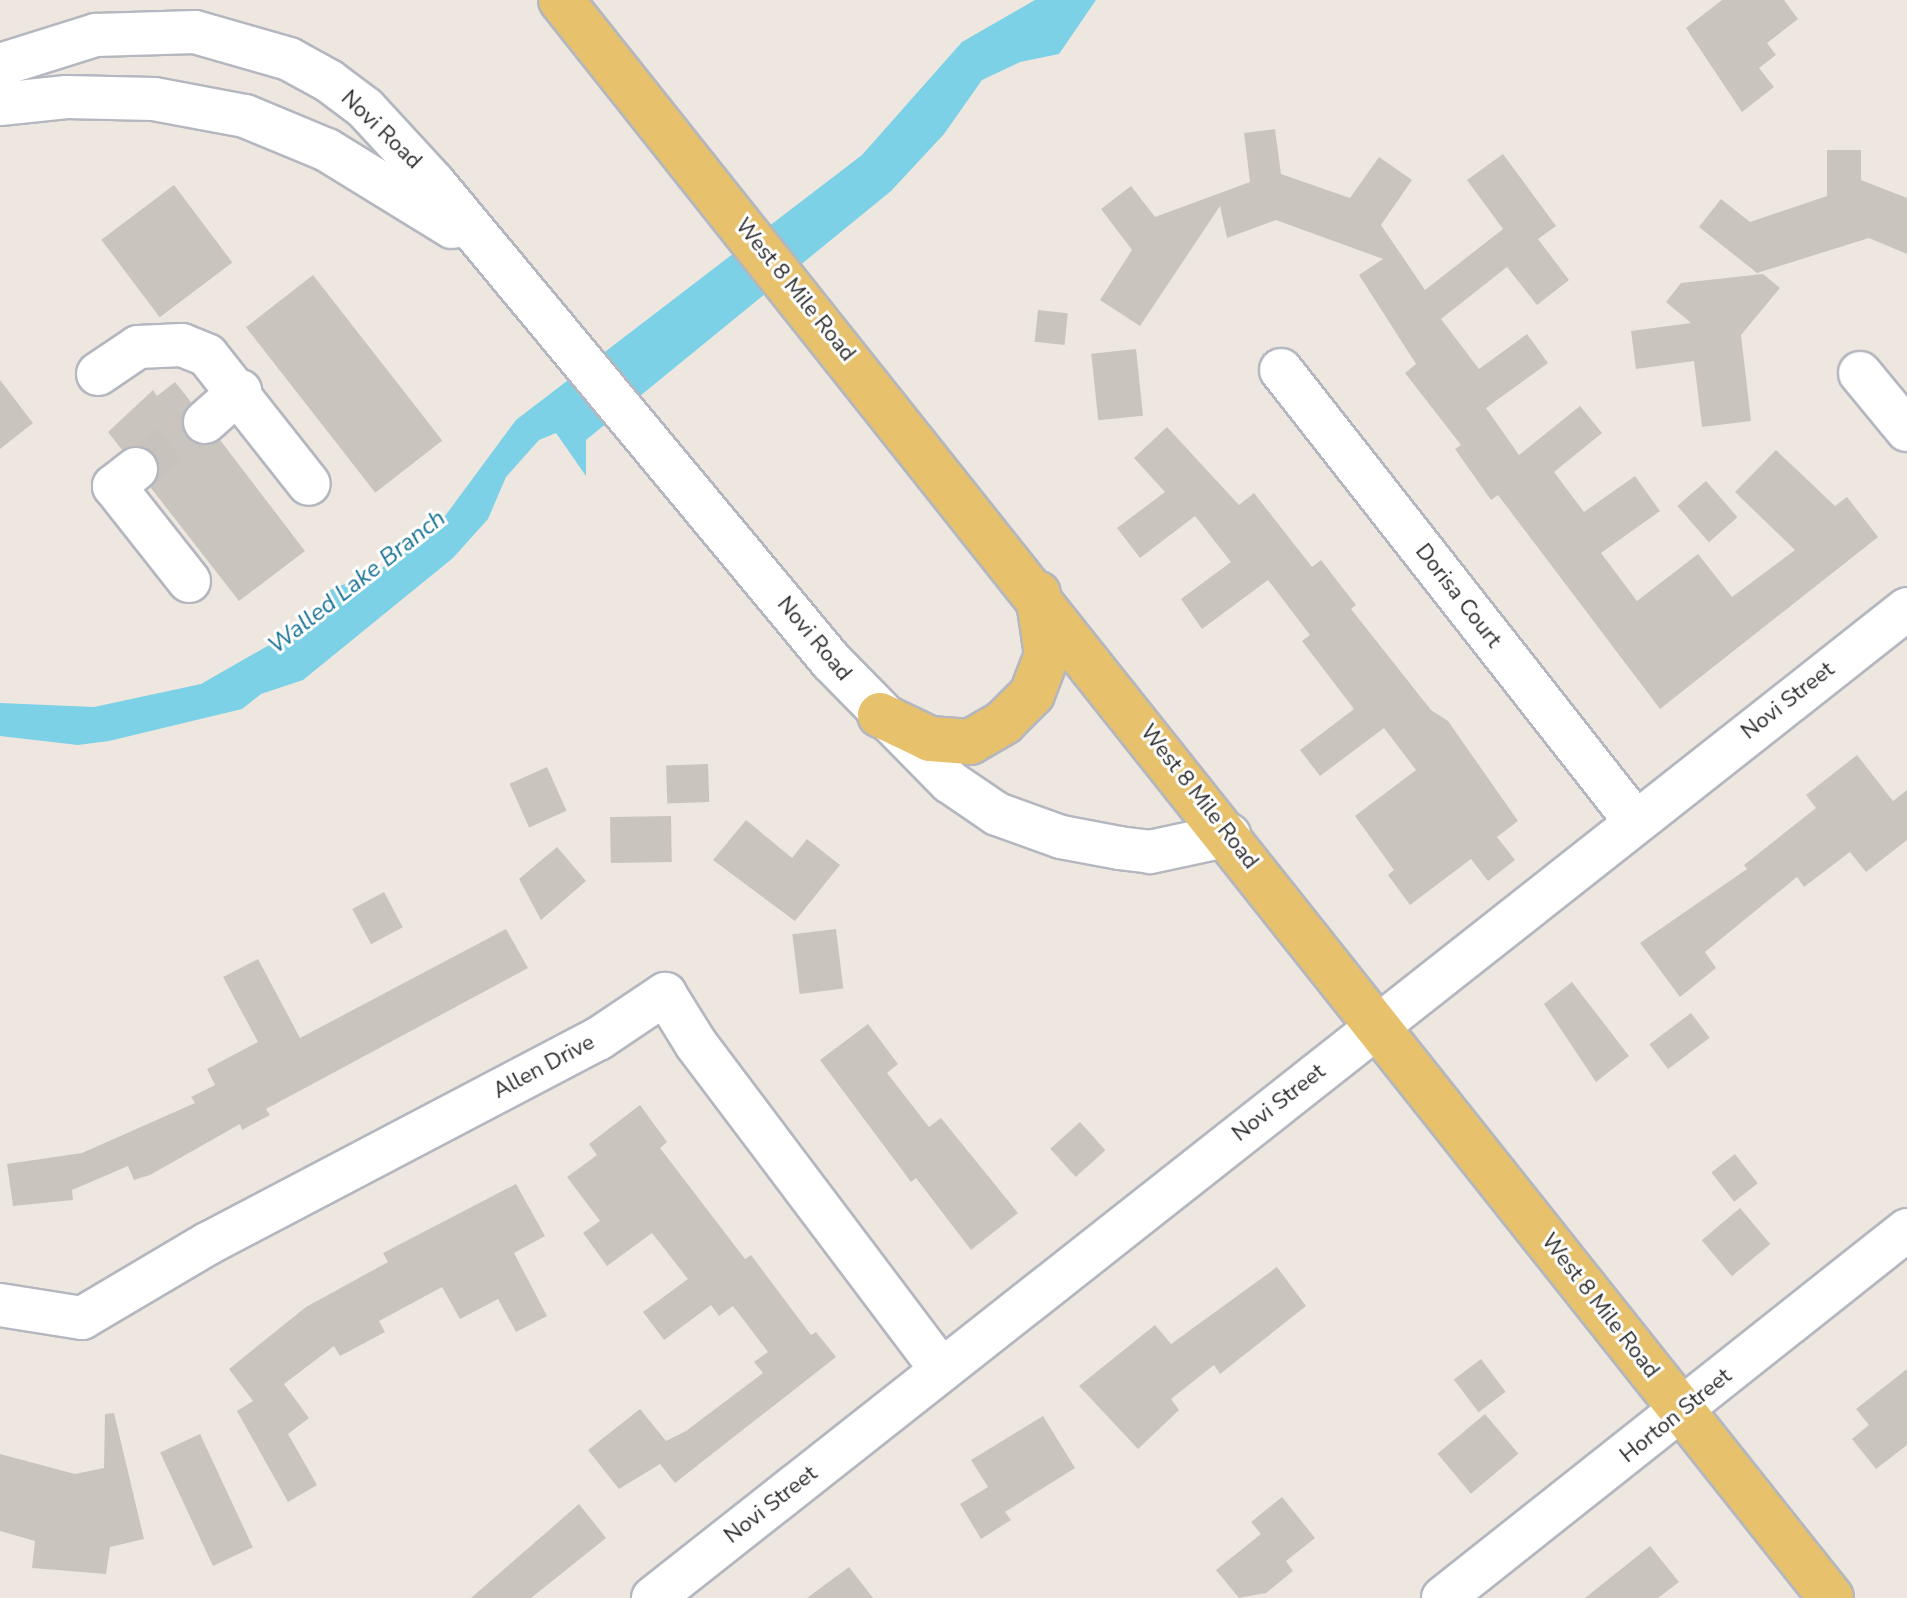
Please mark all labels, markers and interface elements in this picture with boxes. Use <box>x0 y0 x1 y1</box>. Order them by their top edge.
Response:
street label: Novi Road <box>335 85 427 175</box>
street label: West 8 Mile Road <box>729 213 861 367</box>
water label: Walled Lake Branch <box>263 504 451 660</box>
street label: Dorisa Court <box>1409 539 1507 653</box>
street label: Novi Road <box>771 592 857 686</box>
street label: Novi Street <box>1736 657 1840 745</box>
street label: West 8 Mile Road <box>1134 719 1264 875</box>
street label: Allen Drive <box>489 1029 599 1105</box>
street label: Novi Street <box>1227 1059 1331 1147</box>
street label: West 8 Mile Road <box>1535 1228 1665 1384</box>
street label: Horton Street <box>1615 1363 1737 1469</box>
street label: Novi Street <box>719 1461 823 1549</box>

